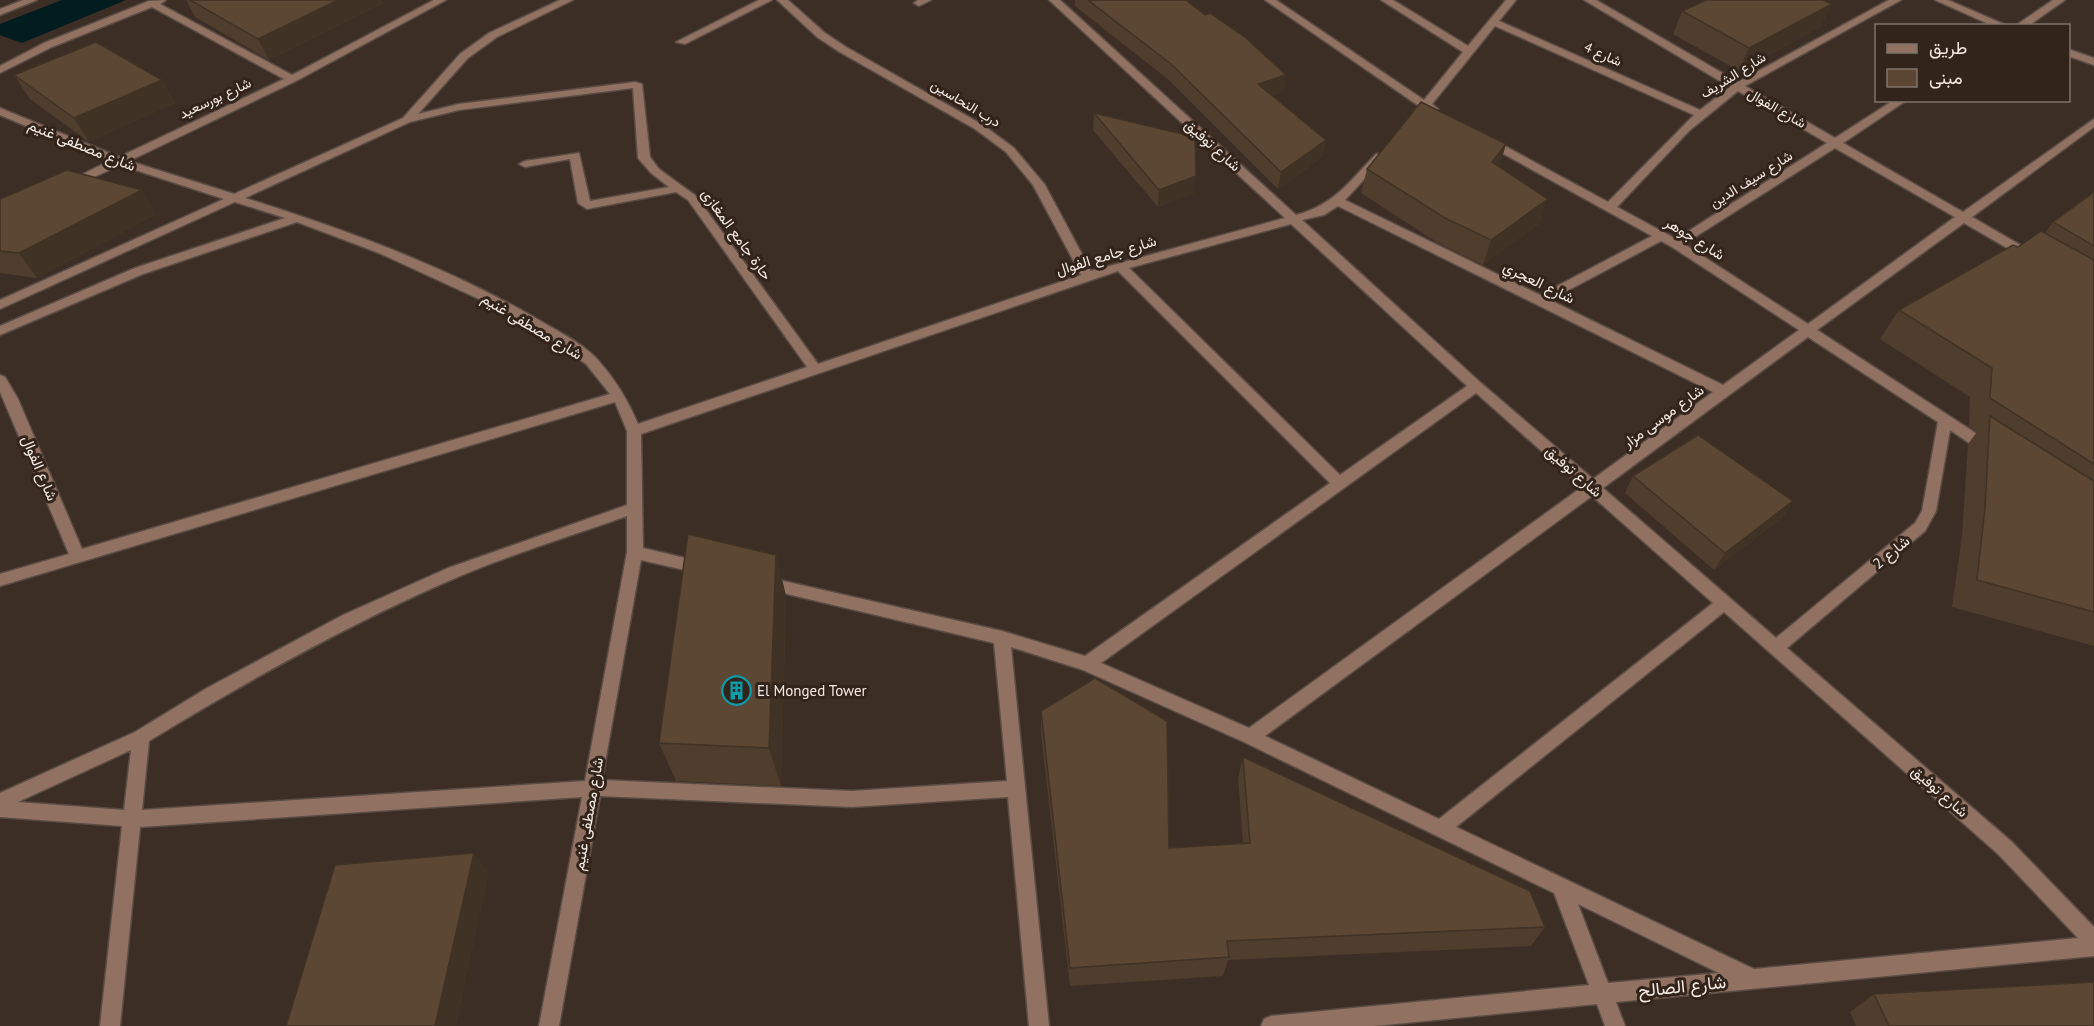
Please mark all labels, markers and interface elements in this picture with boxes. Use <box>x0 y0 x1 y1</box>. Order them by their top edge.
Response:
legend <box>1875 24 2070 102</box>
text: طريق <box>1929 36 1967 59</box>
street label: شارع 4 <box>1580 38 1625 72</box>
street label: شارع الشريف <box>1697 48 1770 104</box>
text: مبنى <box>1929 66 1963 89</box>
street label: شارع بورسعيد <box>176 73 255 124</box>
street label: درب النحاسين <box>928 75 1004 131</box>
street label: شارع الفوال <box>1744 84 1809 134</box>
street label: شارع مصطفى غنيم <box>25 115 139 177</box>
street label: شارع توفيق <box>1180 115 1245 177</box>
street label: شارع سيف الدين <box>1706 146 1797 213</box>
street label: حارة جامع المغازى <box>696 185 777 285</box>
street label: شارع جوهر <box>1660 212 1729 266</box>
street label: شارع جامع الفوال <box>1053 231 1159 281</box>
street label: شارع العجري <box>1498 257 1578 311</box>
street label: شارع مصطفى غنيم <box>477 288 586 365</box>
street label: شارع موسى مزار <box>1618 380 1709 454</box>
street label: شارع الفوال <box>16 432 62 504</box>
street label: شارع توفيق <box>1540 441 1607 503</box>
street label: شارع 2 <box>1869 531 1915 574</box>
building icon: El Monged Tower <box>720 674 752 706</box>
place label: El Monged Tower <box>757 681 867 700</box>
street label: شارع مصطفى غنيم <box>569 756 609 872</box>
street label: شارع توفيق <box>1906 761 1973 823</box>
street label: شارع الصالح <box>1637 970 1727 1003</box>

